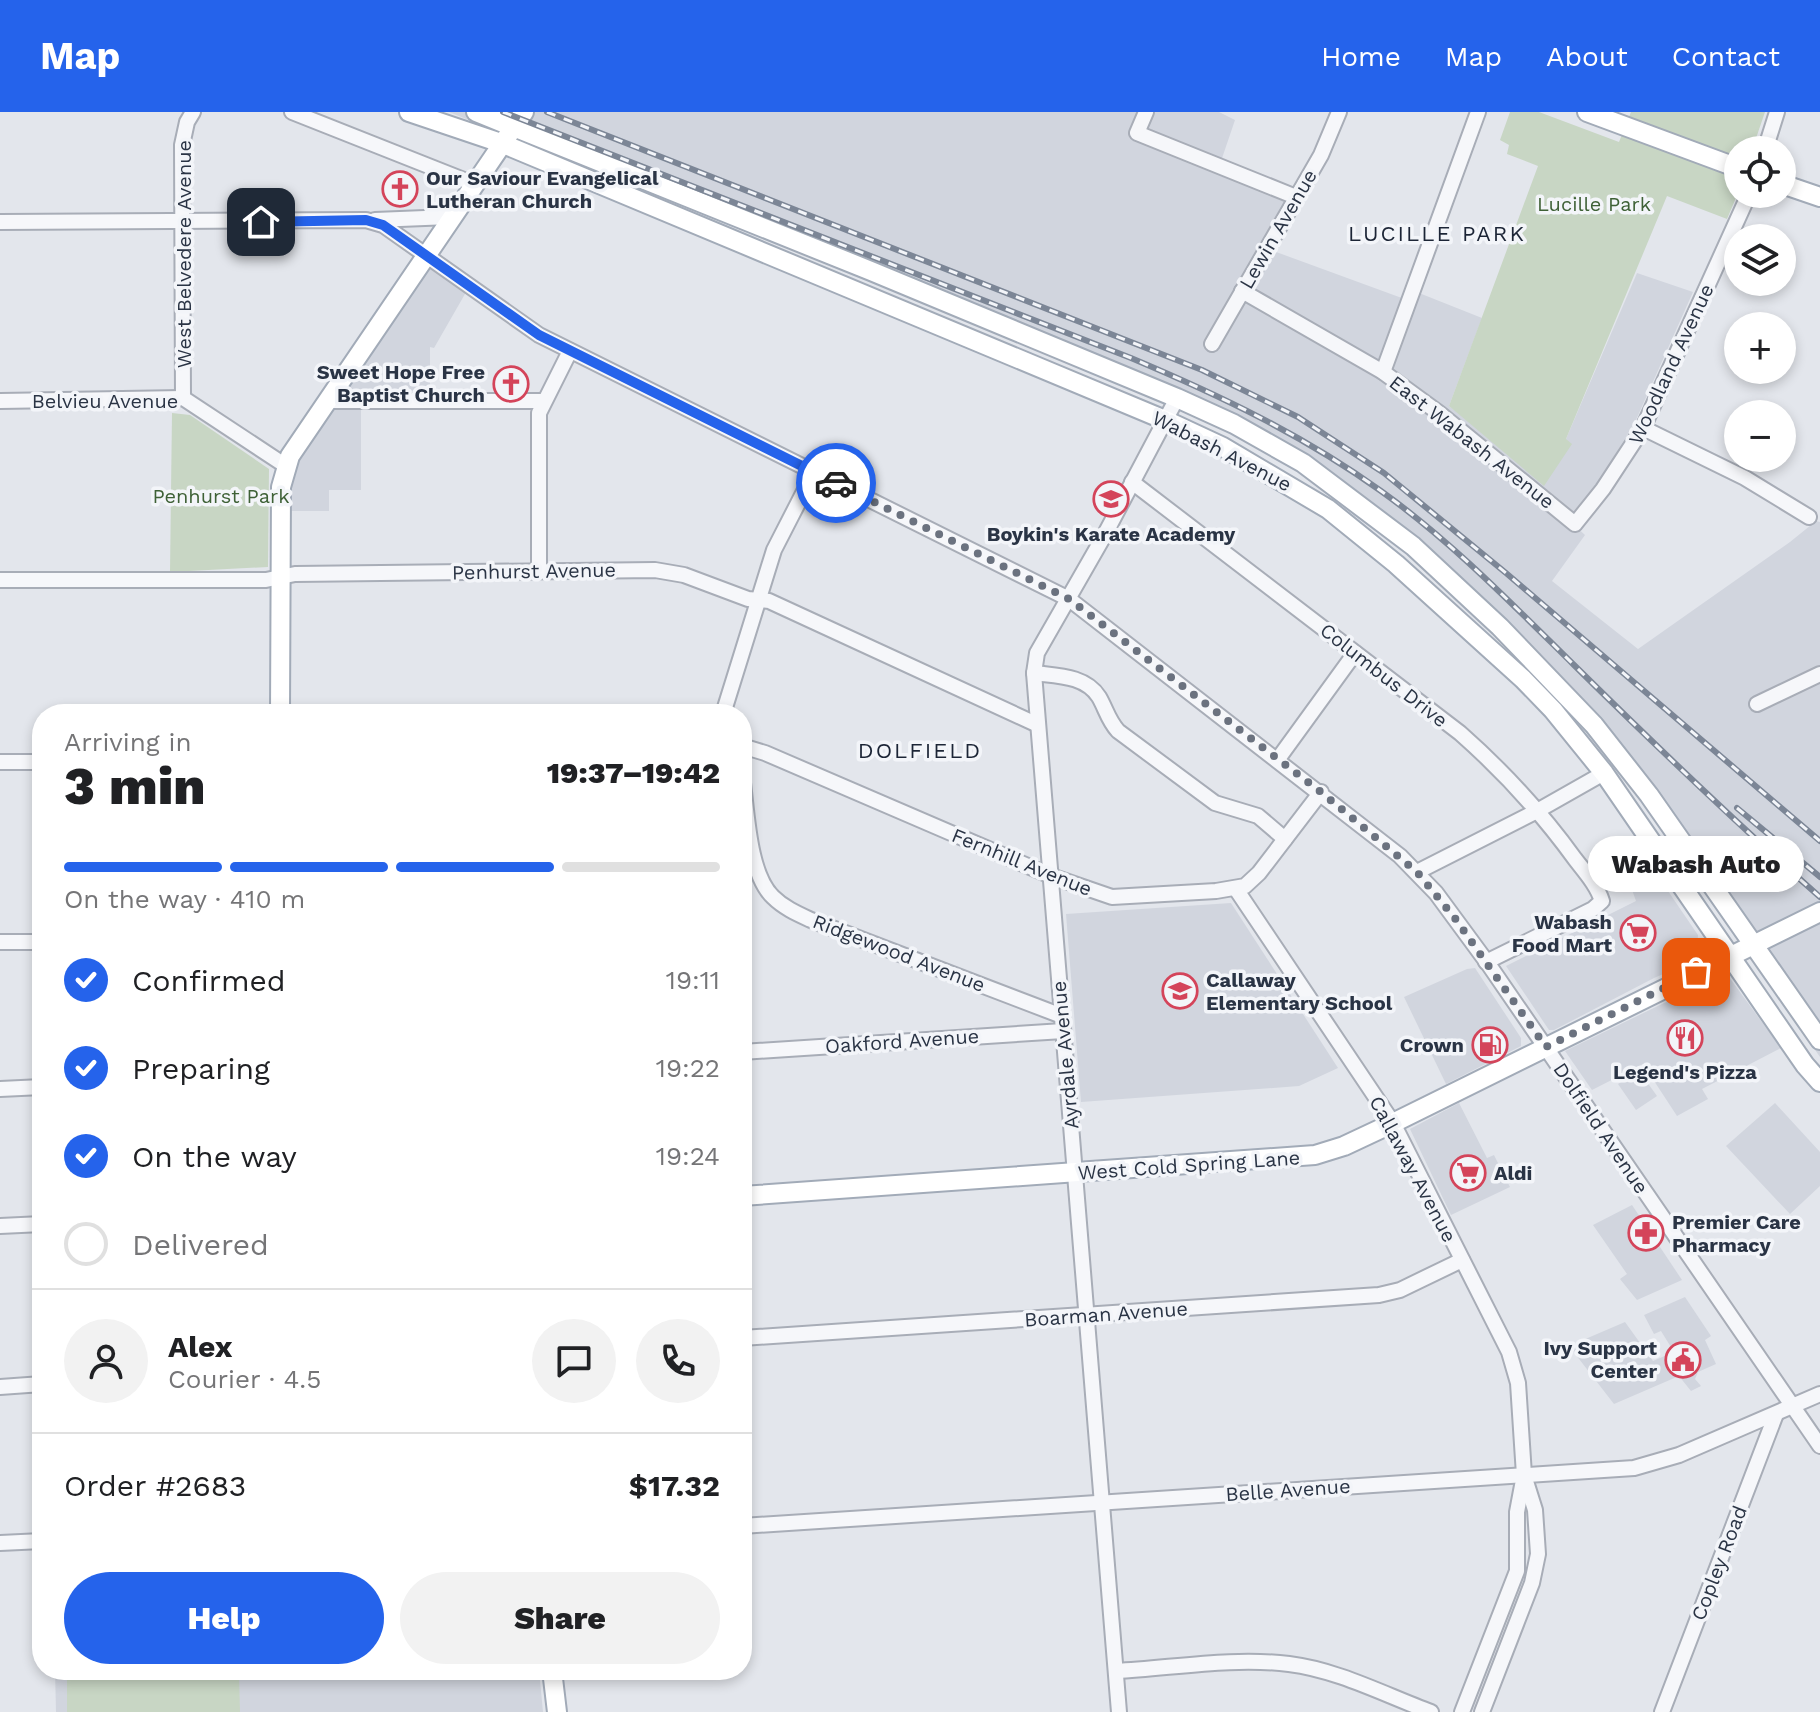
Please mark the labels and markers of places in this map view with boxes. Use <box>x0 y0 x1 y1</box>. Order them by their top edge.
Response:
place label: Our Saviour Evangelical Lutheran Church <box>426 166 659 213</box>
church icon: Our Saviour Evangelical Lutheran Church <box>381 170 419 208</box>
pin <box>227 188 295 256</box>
place label: Sweet Hope Free Baptist Church <box>317 360 485 407</box>
church icon: Sweet Hope Free Baptist Church <box>492 365 530 403</box>
school or university icon: Boykin's Karate Academy <box>1092 480 1130 518</box>
place label: Boykin's Karate Academy <box>987 522 1236 546</box>
callout: Wabash Auto <box>1588 836 1804 892</box>
place label: Wabash Food Mart <box>1512 910 1612 957</box>
supermarket icon: Wabash Food Mart <box>1619 914 1657 952</box>
pin <box>1662 938 1730 1006</box>
place label: Callaway Elementary School <box>1206 968 1393 1015</box>
school or university icon: Callaway Elementary School <box>1161 972 1199 1010</box>
restaurant icon: Legend's Pizza <box>1666 1019 1704 1057</box>
fuel station icon: Crown <box>1471 1026 1509 1064</box>
place label: Crown <box>1400 1033 1464 1057</box>
place label: Legend's Pizza <box>1613 1060 1757 1084</box>
supermarket icon: Aldi <box>1449 1154 1487 1192</box>
place label: Aldi <box>1494 1161 1532 1185</box>
place label: Premier Care Pharmacy <box>1672 1210 1801 1257</box>
pharmacy icon: Premier Care Pharmacy <box>1627 1214 1665 1252</box>
place label: Ivy Support Center <box>1543 1336 1657 1383</box>
public building icon: Ivy Support Center <box>1664 1341 1702 1379</box>

